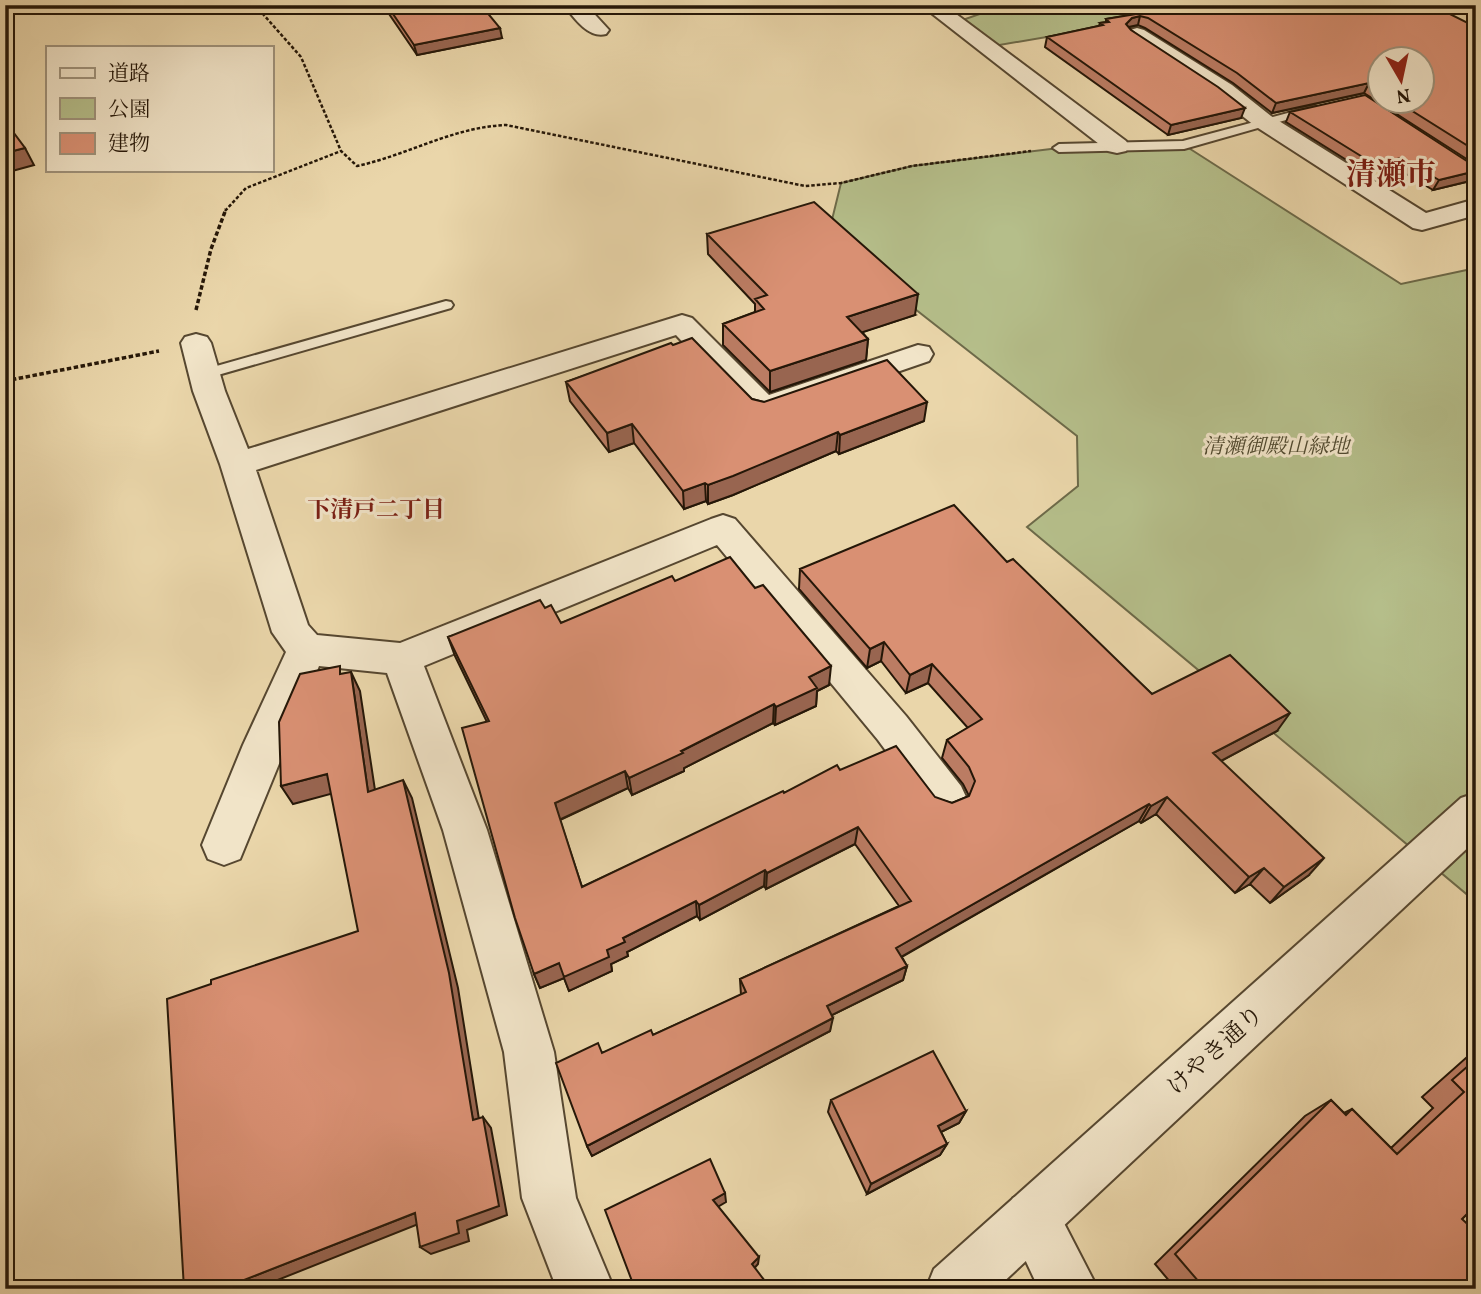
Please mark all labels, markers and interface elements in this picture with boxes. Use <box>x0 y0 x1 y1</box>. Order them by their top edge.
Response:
legend <box>46 46 273 172</box>
north arrow <box>1366 46 1436 116</box>
text: 道路 <box>108 60 150 89</box>
text: N <box>1394 81 1412 109</box>
text: 公園 <box>108 96 150 125</box>
text: 建物 <box>108 130 150 159</box>
district label: 清瀬市 <box>1346 155 1436 197</box>
park label: 清瀬御殿山緑地 <box>1203 433 1351 462</box>
district label: 下清戸二丁目 <box>307 495 445 527</box>
street label: けやき通り <box>1160 999 1272 1104</box>

